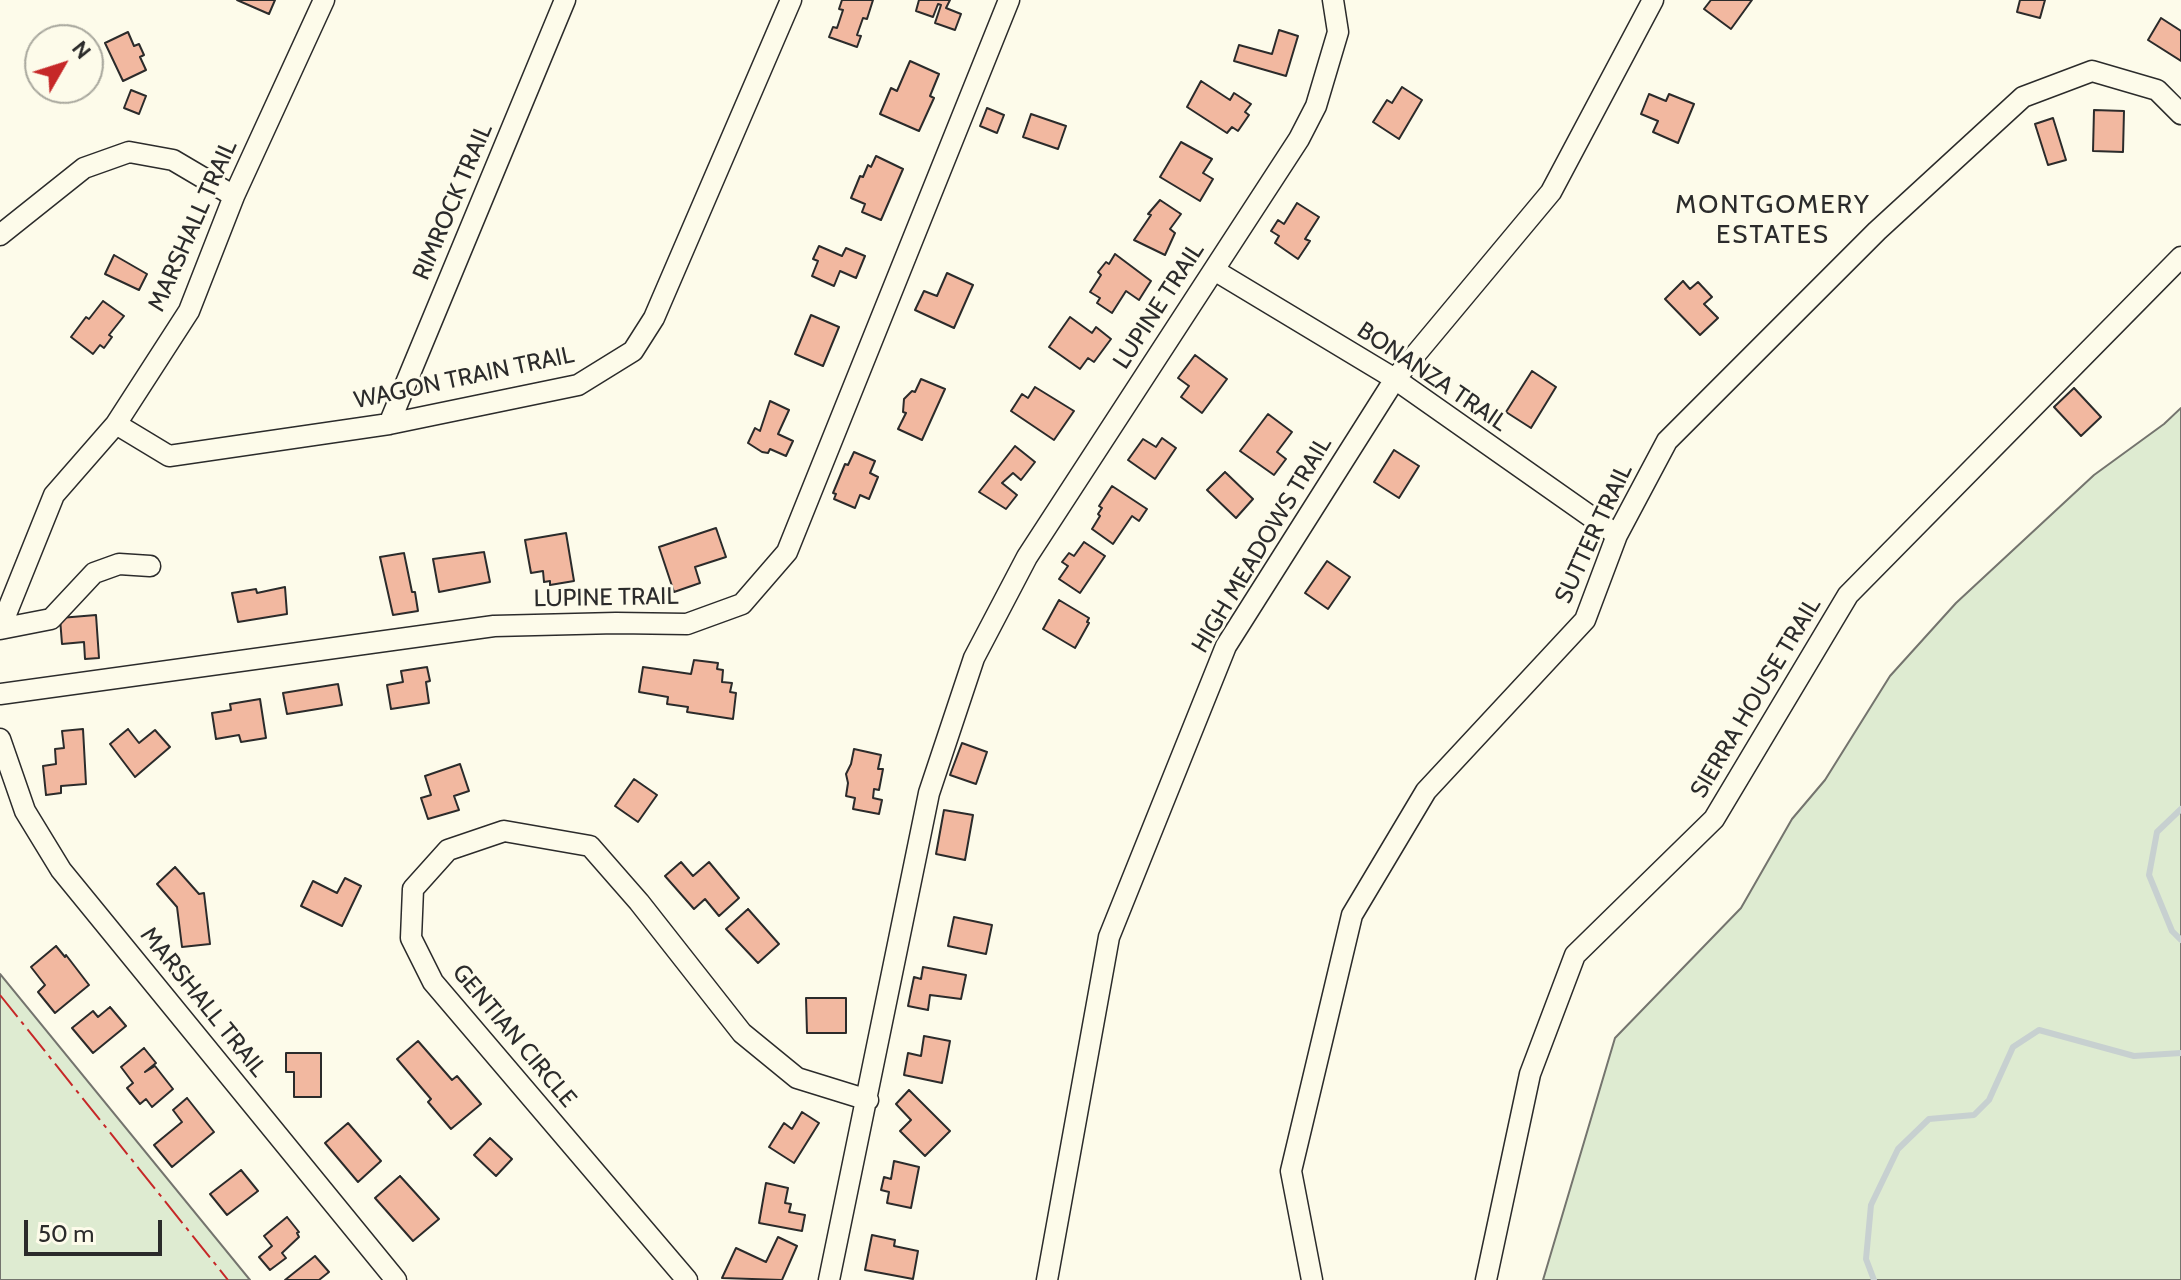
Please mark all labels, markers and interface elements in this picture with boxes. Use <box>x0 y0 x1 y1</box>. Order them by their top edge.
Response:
north arrow <box>24 24 104 104</box>
text: N <box>66 35 97 64</box>
street label: RIMROCK TRAIL <box>407 120 499 284</box>
street label: MARSHALL TRAIL <box>142 136 244 316</box>
district label: MONTGOMERY ESTATES <box>1675 189 1871 250</box>
street label: LUPINE TRAIL <box>1108 238 1210 374</box>
street label: BONANZA TRAIL <box>1351 316 1513 438</box>
street label: WAGON TRAIN TRAIL <box>352 341 576 415</box>
street label: HIGH MEADOWS TRAIL <box>1186 432 1338 658</box>
street label: SUTTER TRAIL <box>1549 460 1639 608</box>
street label: LUPINE TRAIL <box>533 582 679 614</box>
street label: SIERRA HOUSE TRAIL <box>1685 593 1827 803</box>
street label: MARSHALL TRAIL <box>134 921 272 1083</box>
street label: GENTIAN CIRCLE <box>446 959 582 1113</box>
scale bar <box>28 1204 166 1254</box>
text: 50 m <box>38 1219 94 1248</box>

